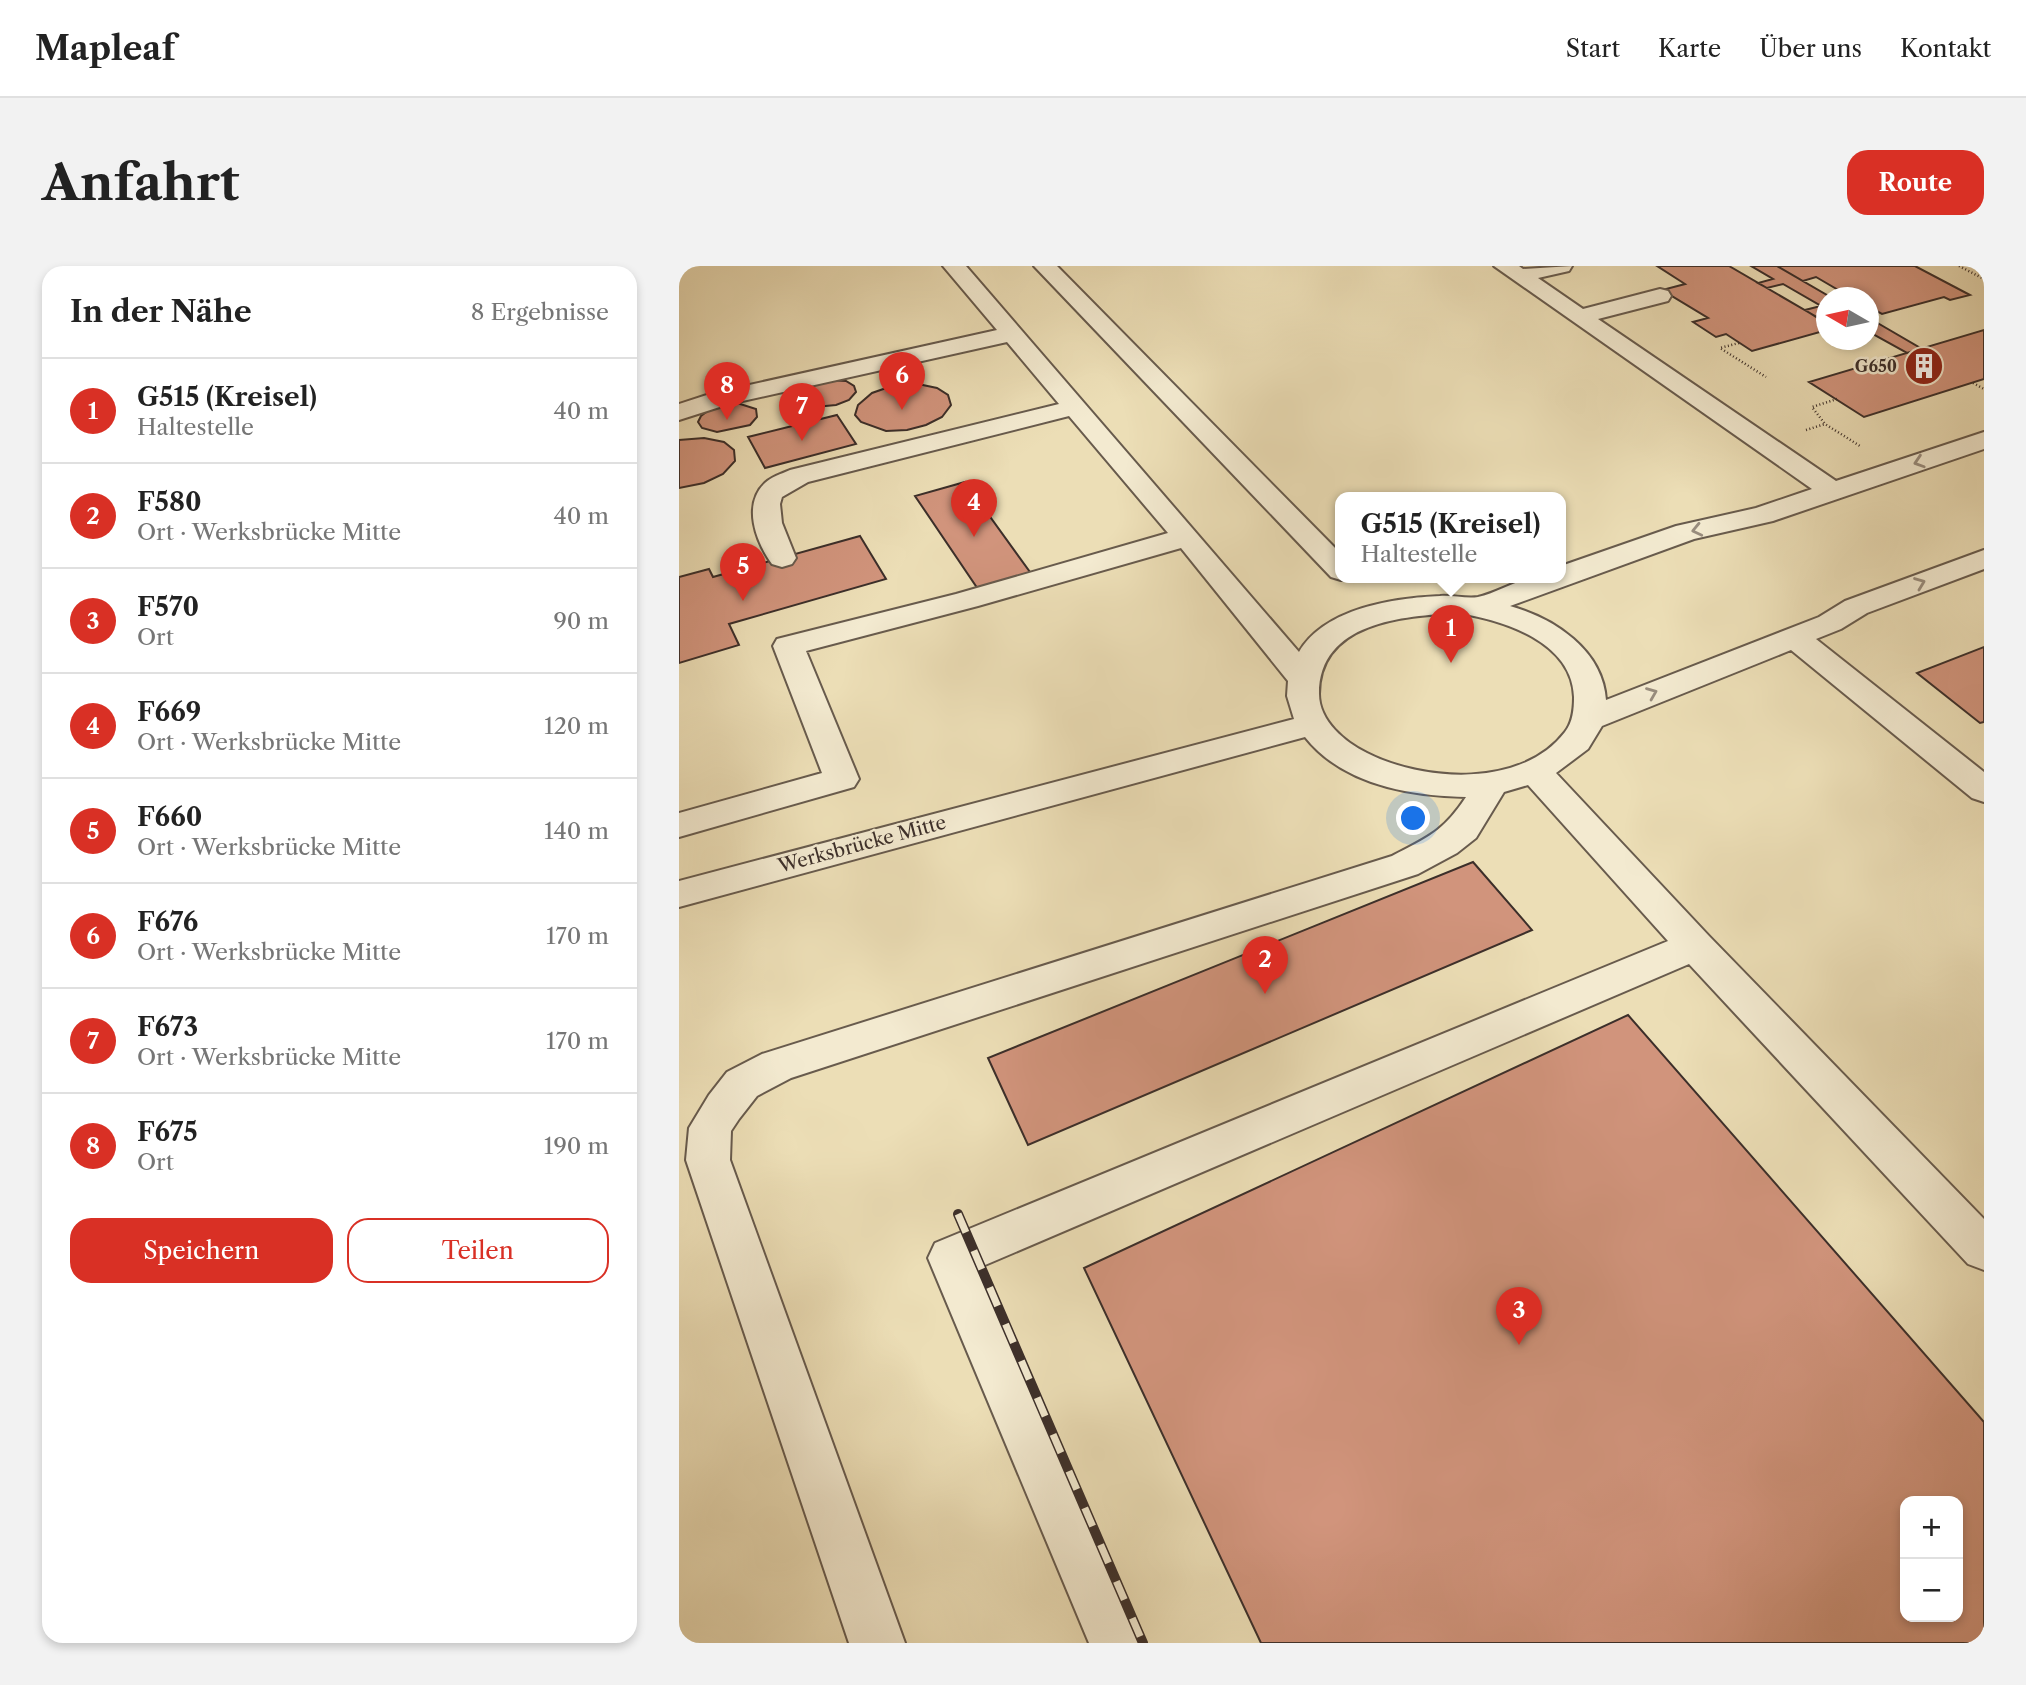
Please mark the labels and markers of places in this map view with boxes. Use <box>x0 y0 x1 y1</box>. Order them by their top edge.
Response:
building icon: G650 <box>1903 345 1945 387</box>
pin: 6 <box>879 352 925 410</box>
place label: G650 <box>1855 356 1897 376</box>
pin: 8 <box>704 362 750 420</box>
pin: 7 <box>779 383 825 441</box>
pin: 4 <box>951 479 997 537</box>
pin: 5 <box>720 543 766 601</box>
pin: 1 <box>1428 605 1474 663</box>
pin: 2 <box>1242 936 1288 994</box>
pin: 3 <box>1496 1287 1542 1345</box>

